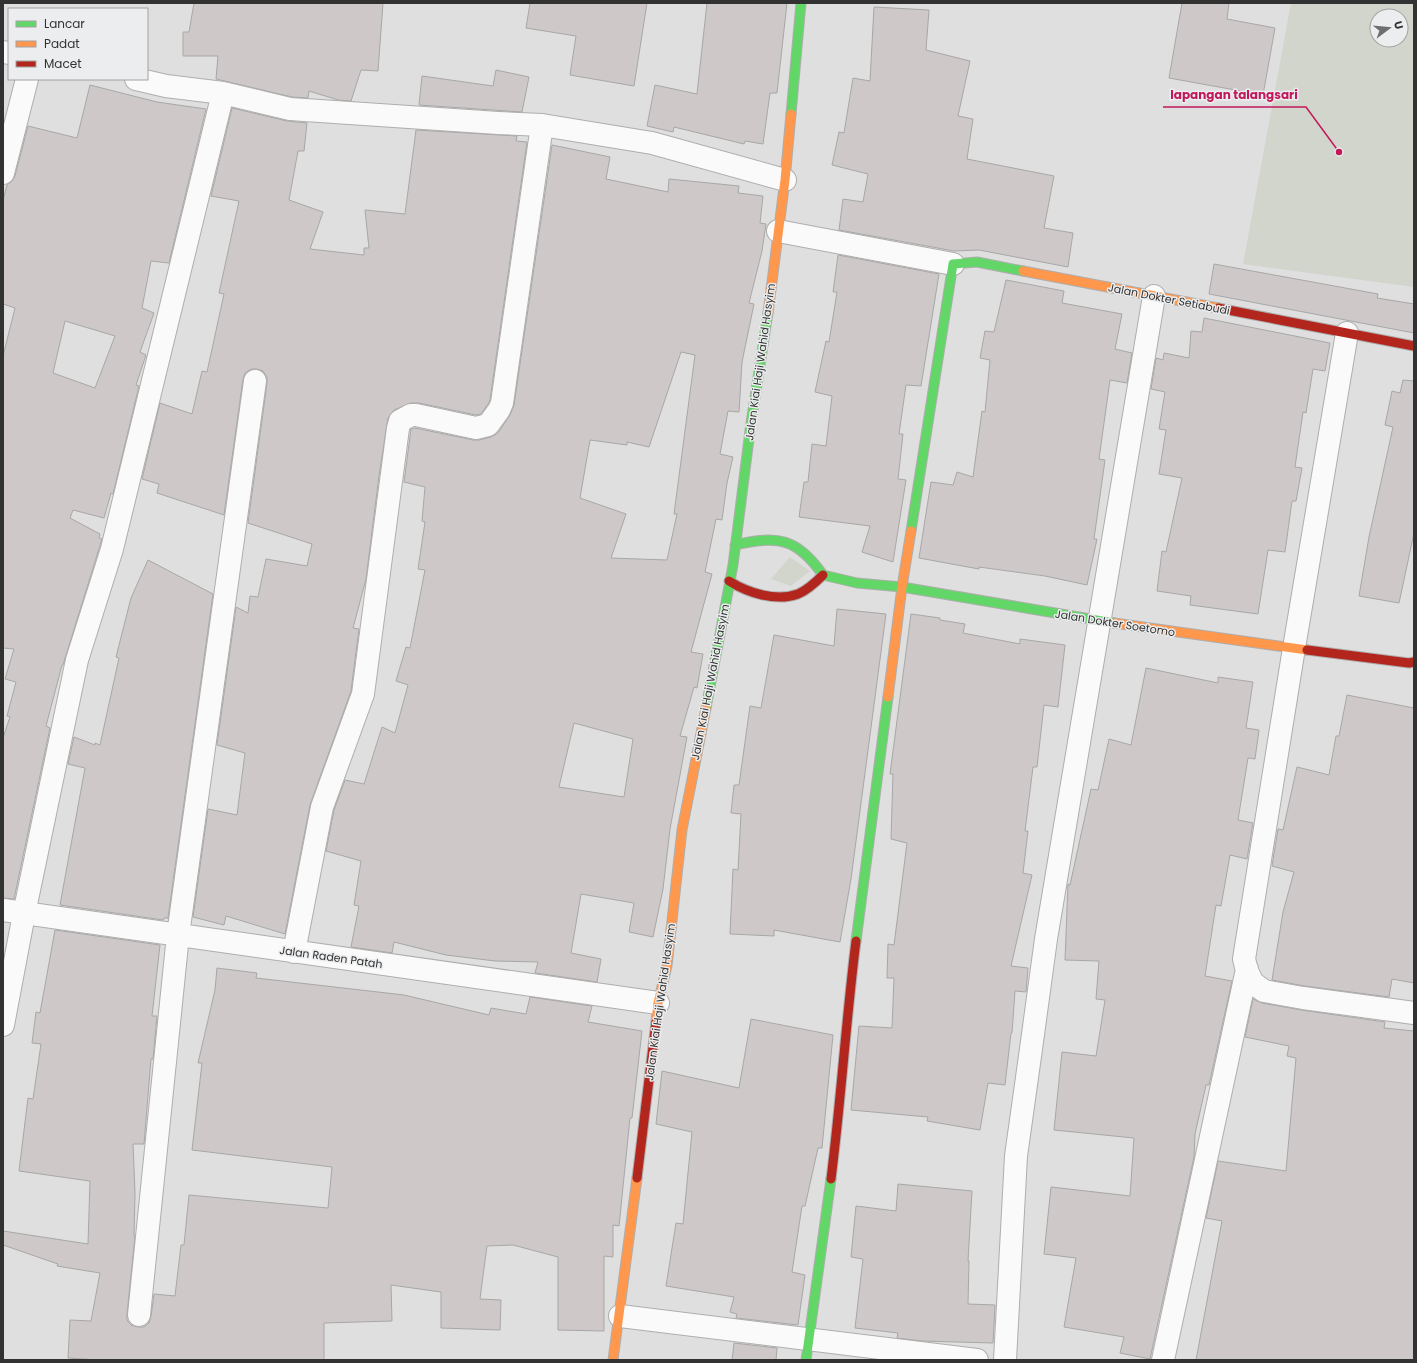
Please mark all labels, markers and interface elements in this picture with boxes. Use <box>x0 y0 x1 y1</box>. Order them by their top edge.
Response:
legend <box>8 8 148 80</box>
north arrow <box>1369 8 1409 48</box>
text: Lancar <box>44 15 85 32</box>
text: U <box>1390 19 1407 31</box>
text: Padat <box>44 35 80 52</box>
text: Macet <box>44 55 82 72</box>
callout: lapangan talangsari <box>1163 83 1306 107</box>
text: lapangan talangsari <box>1170 86 1298 103</box>
street label: Jalan Dokter Setiabudi <box>1107 279 1232 319</box>
street label: Jalan Kiai Haji Wahid Hasyim <box>741 282 779 442</box>
street label: Jalan Kiai Haji Wahid Hasyim <box>687 603 733 761</box>
street label: Jalan Dokter Soetomo <box>1054 606 1176 640</box>
street label: Jalan Kiai Haji Wahid Hasyim <box>641 922 679 1082</box>
street label: Jalan Raden Patah <box>278 942 384 972</box>

